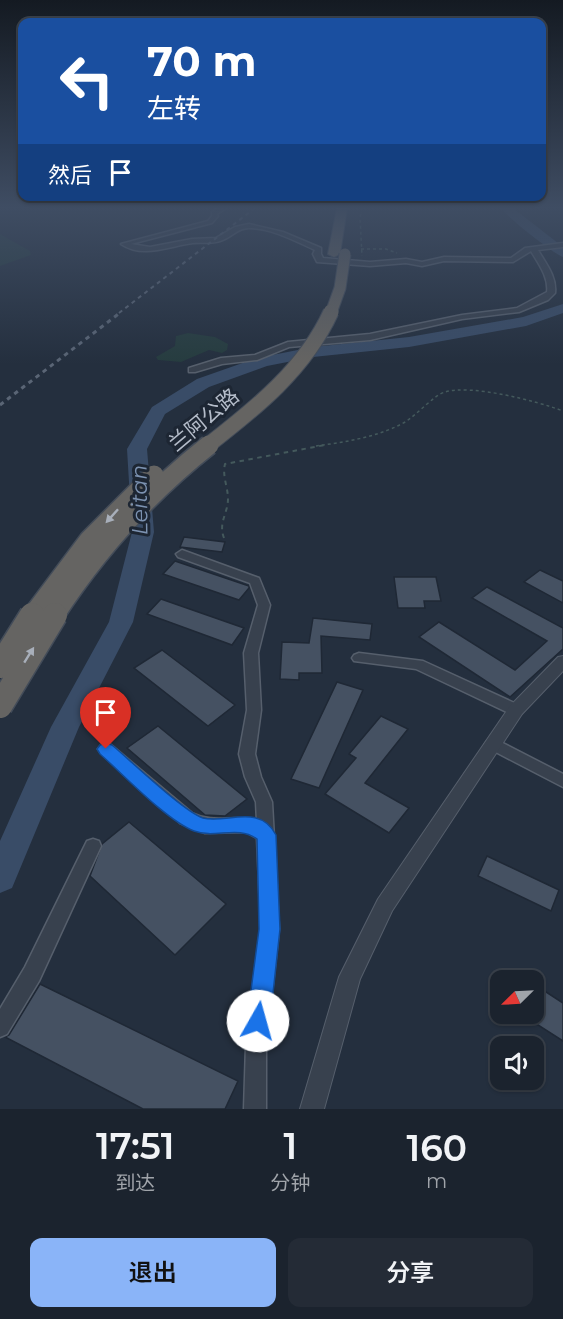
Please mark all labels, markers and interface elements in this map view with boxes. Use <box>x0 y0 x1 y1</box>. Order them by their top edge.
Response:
text: 70 m <box>147 35 257 87</box>
icon: left <box>48 42 126 120</box>
text: 左转 <box>147 92 201 125</box>
icon: arrive <box>104 156 137 189</box>
text: 然后 <box>48 162 92 189</box>
street label: 兰阿公路 <box>163 383 244 456</box>
water label: Leitan <box>125 465 154 535</box>
one-way arrow <box>106 508 119 523</box>
one-way arrow <box>24 647 35 663</box>
pin <box>80 687 131 749</box>
icon: arrive <box>89 696 122 729</box>
north arrow <box>490 970 544 1024</box>
map controls <box>490 970 544 1090</box>
position arrow <box>226 989 290 1053</box>
button: sound <box>490 1036 544 1090</box>
text: 17:51 <box>96 1124 174 1168</box>
text: 1 <box>284 1124 297 1168</box>
text: 160 <box>406 1126 467 1170</box>
text: m <box>426 1169 447 1193</box>
text: 到达 <box>115 1171 155 1195</box>
text: 分钟 <box>270 1171 310 1195</box>
button: 退出 <box>30 1238 276 1307</box>
button: 分享 <box>288 1238 533 1307</box>

